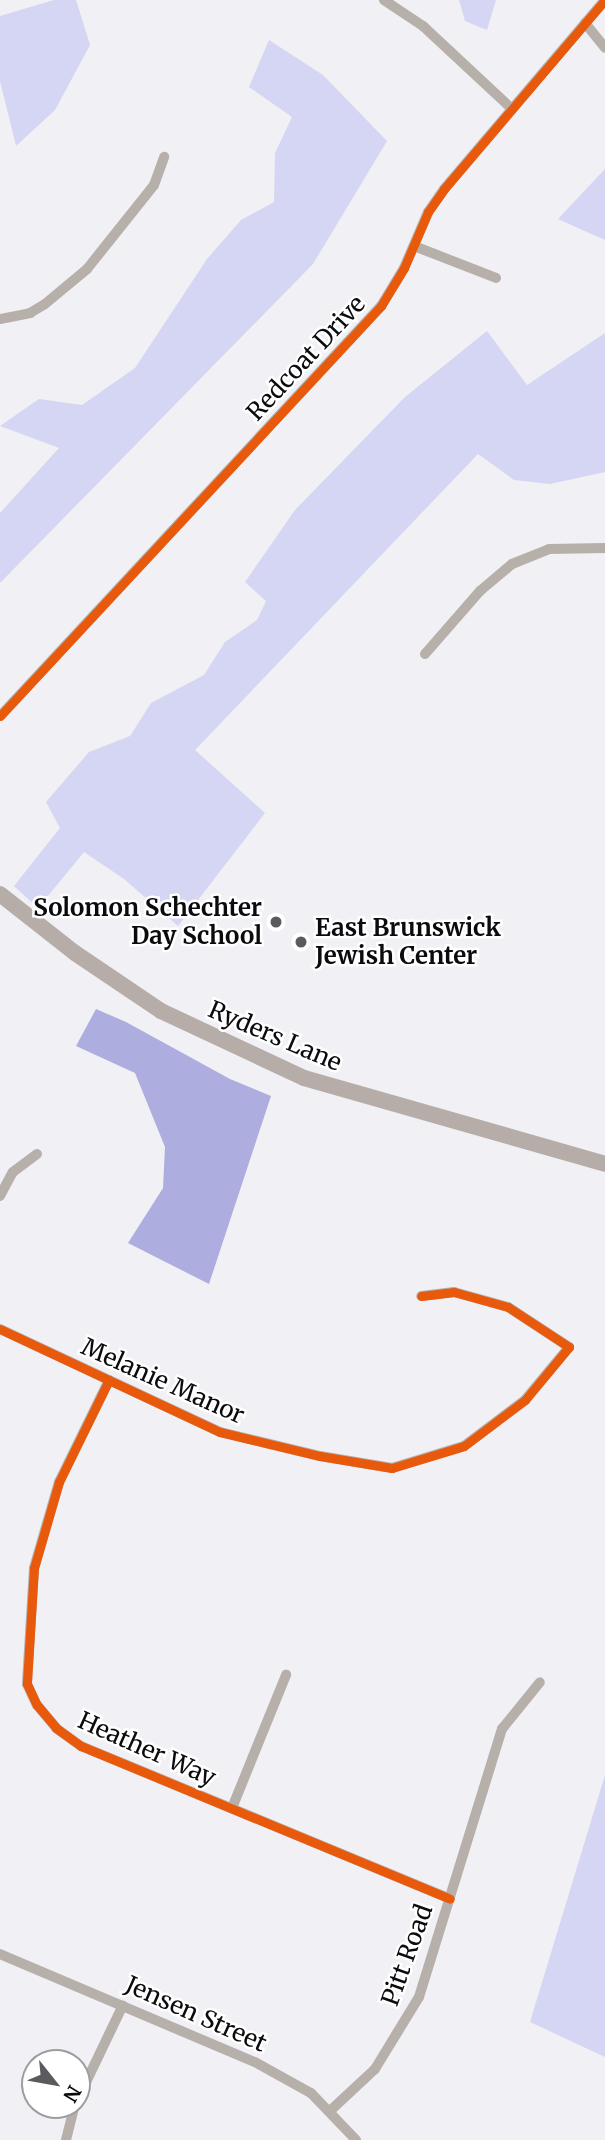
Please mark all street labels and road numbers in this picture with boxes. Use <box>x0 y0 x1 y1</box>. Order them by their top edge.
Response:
street label: Redcoat Drive <box>241 290 371 426</box>
street label: Ryders Lane <box>204 995 346 1077</box>
street label: Melanie Manor <box>77 1332 249 1430</box>
street label: Heather Way <box>74 1706 220 1792</box>
street label: Pitt Road <box>375 1900 439 2010</box>
street label: Jensen Street <box>121 1970 271 2058</box>

